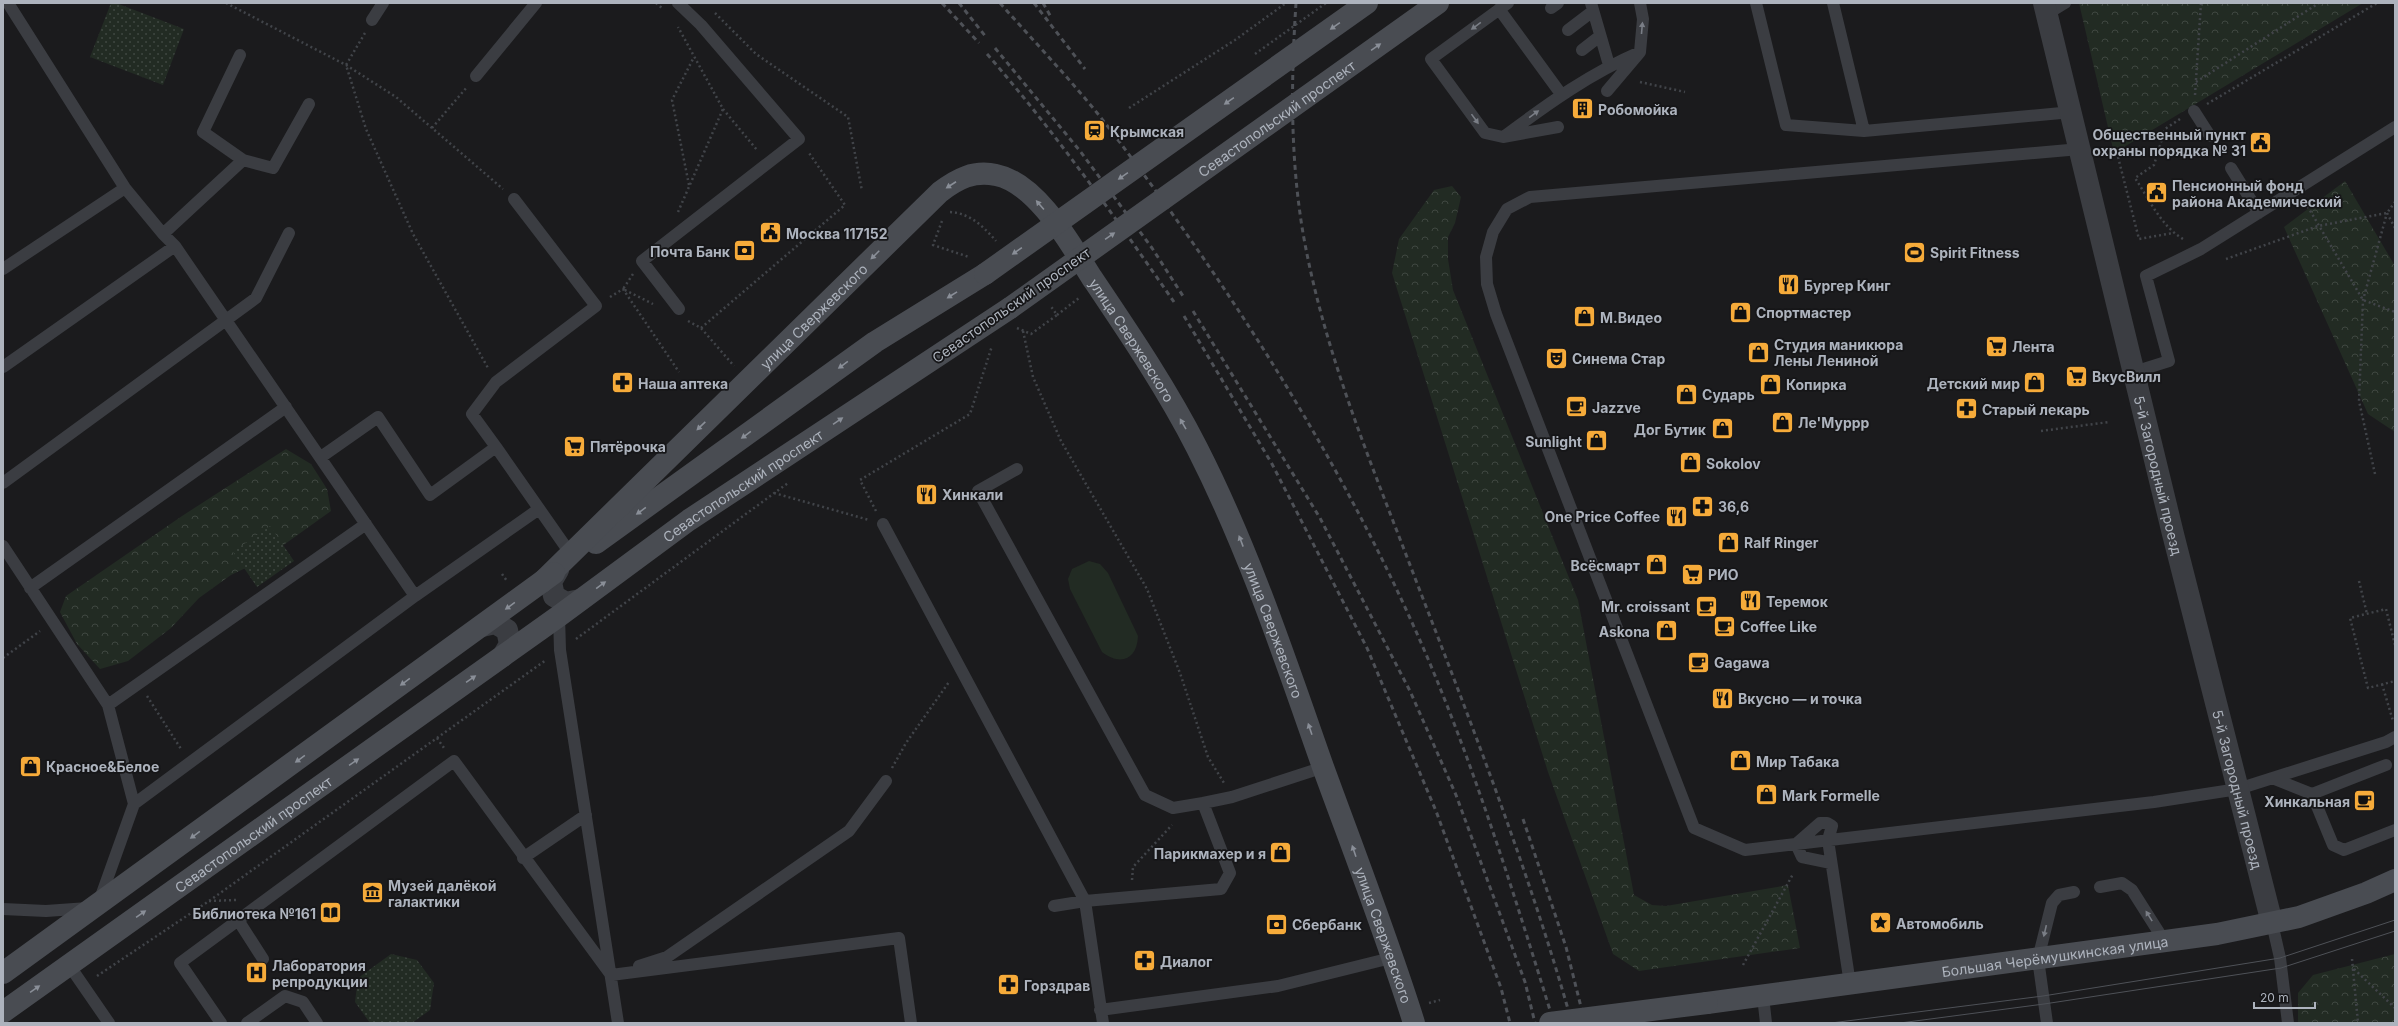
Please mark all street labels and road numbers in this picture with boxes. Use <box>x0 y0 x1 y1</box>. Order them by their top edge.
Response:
street label: Севастопольский проспект <box>1194 56 1359 180</box>
street label: Севастопольский проспект <box>929 244 1094 366</box>
street label: улица Свержевского <box>756 260 871 372</box>
street label: улица Свержевского <box>1086 275 1178 405</box>
street label: 5-й Загородный проезд <box>2131 394 2187 557</box>
street label: Севастопольский проспект <box>659 425 826 545</box>
street label: улица Свержевского <box>1241 560 1307 700</box>
street label: 5-й Загородный проезд <box>2210 708 2266 871</box>
street label: Севастопольский проспект <box>171 772 335 896</box>
street label: улица Свержевского <box>1352 864 1416 1005</box>
street label: Большая Черёмушкинская улица <box>1940 932 2169 980</box>

